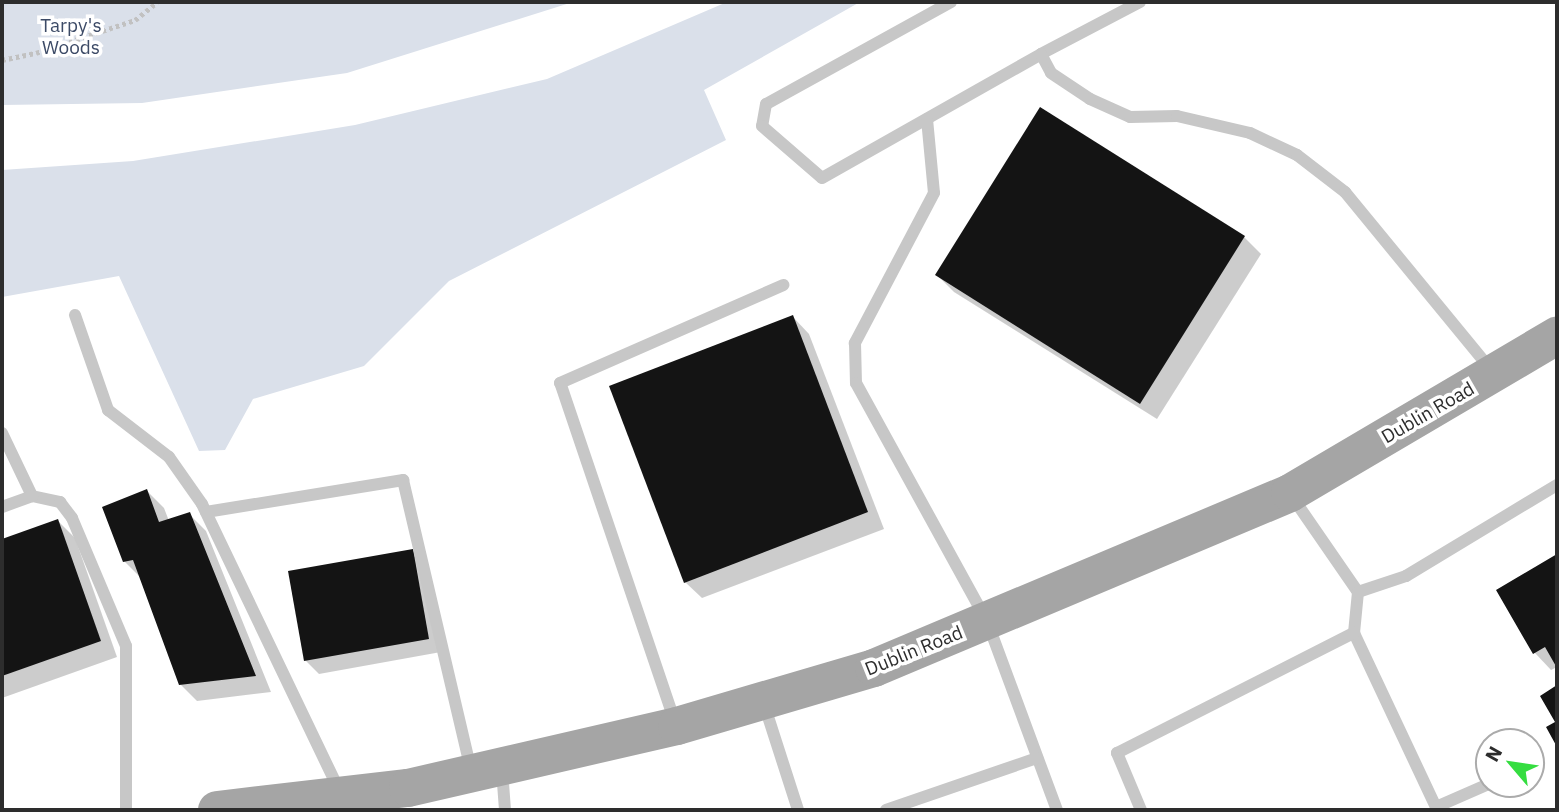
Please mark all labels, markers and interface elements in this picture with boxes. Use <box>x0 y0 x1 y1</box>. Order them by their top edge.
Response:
park label: Tarpy's Woods <box>40 15 102 59</box>
street label: Dublin Road <box>1378 377 1478 449</box>
street label: Dublin Road <box>862 621 966 681</box>
north arrow <box>1475 728 1545 798</box>
text: N <box>1480 742 1507 766</box>

